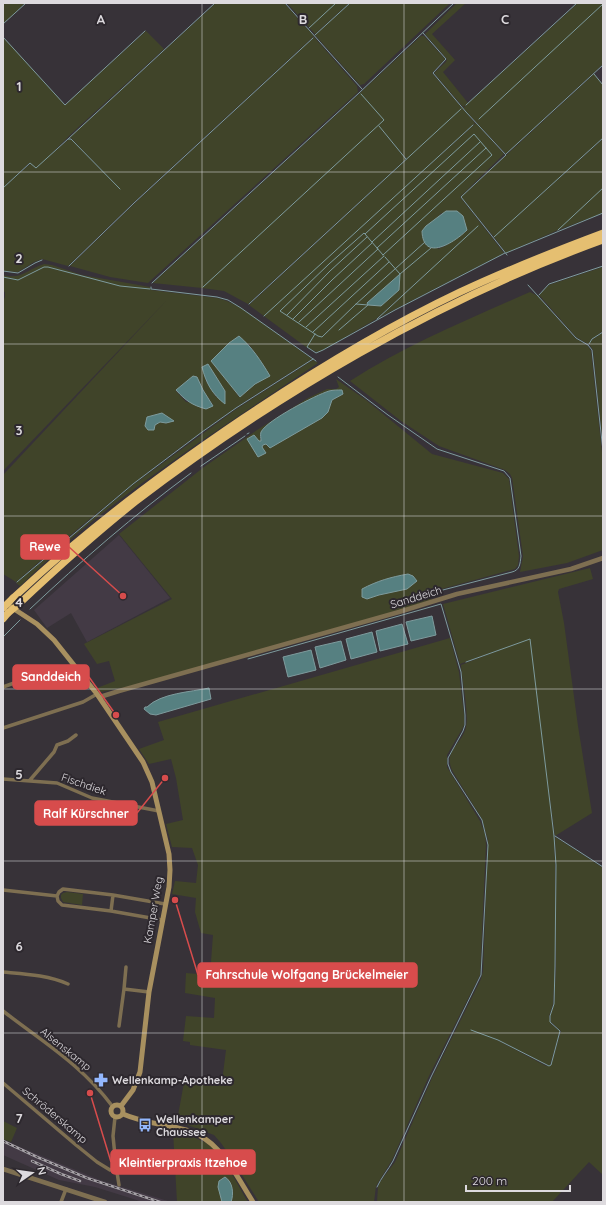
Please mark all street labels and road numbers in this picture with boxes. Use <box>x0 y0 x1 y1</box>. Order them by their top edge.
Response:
street label: Sanddeich <box>389 583 443 611</box>
street label: Fischdiek <box>60 770 109 798</box>
street label: Kamper Weg <box>140 875 166 945</box>
street label: Alsenskamp <box>38 1024 95 1074</box>
street label: Schröderskamp <box>20 1084 91 1146</box>

